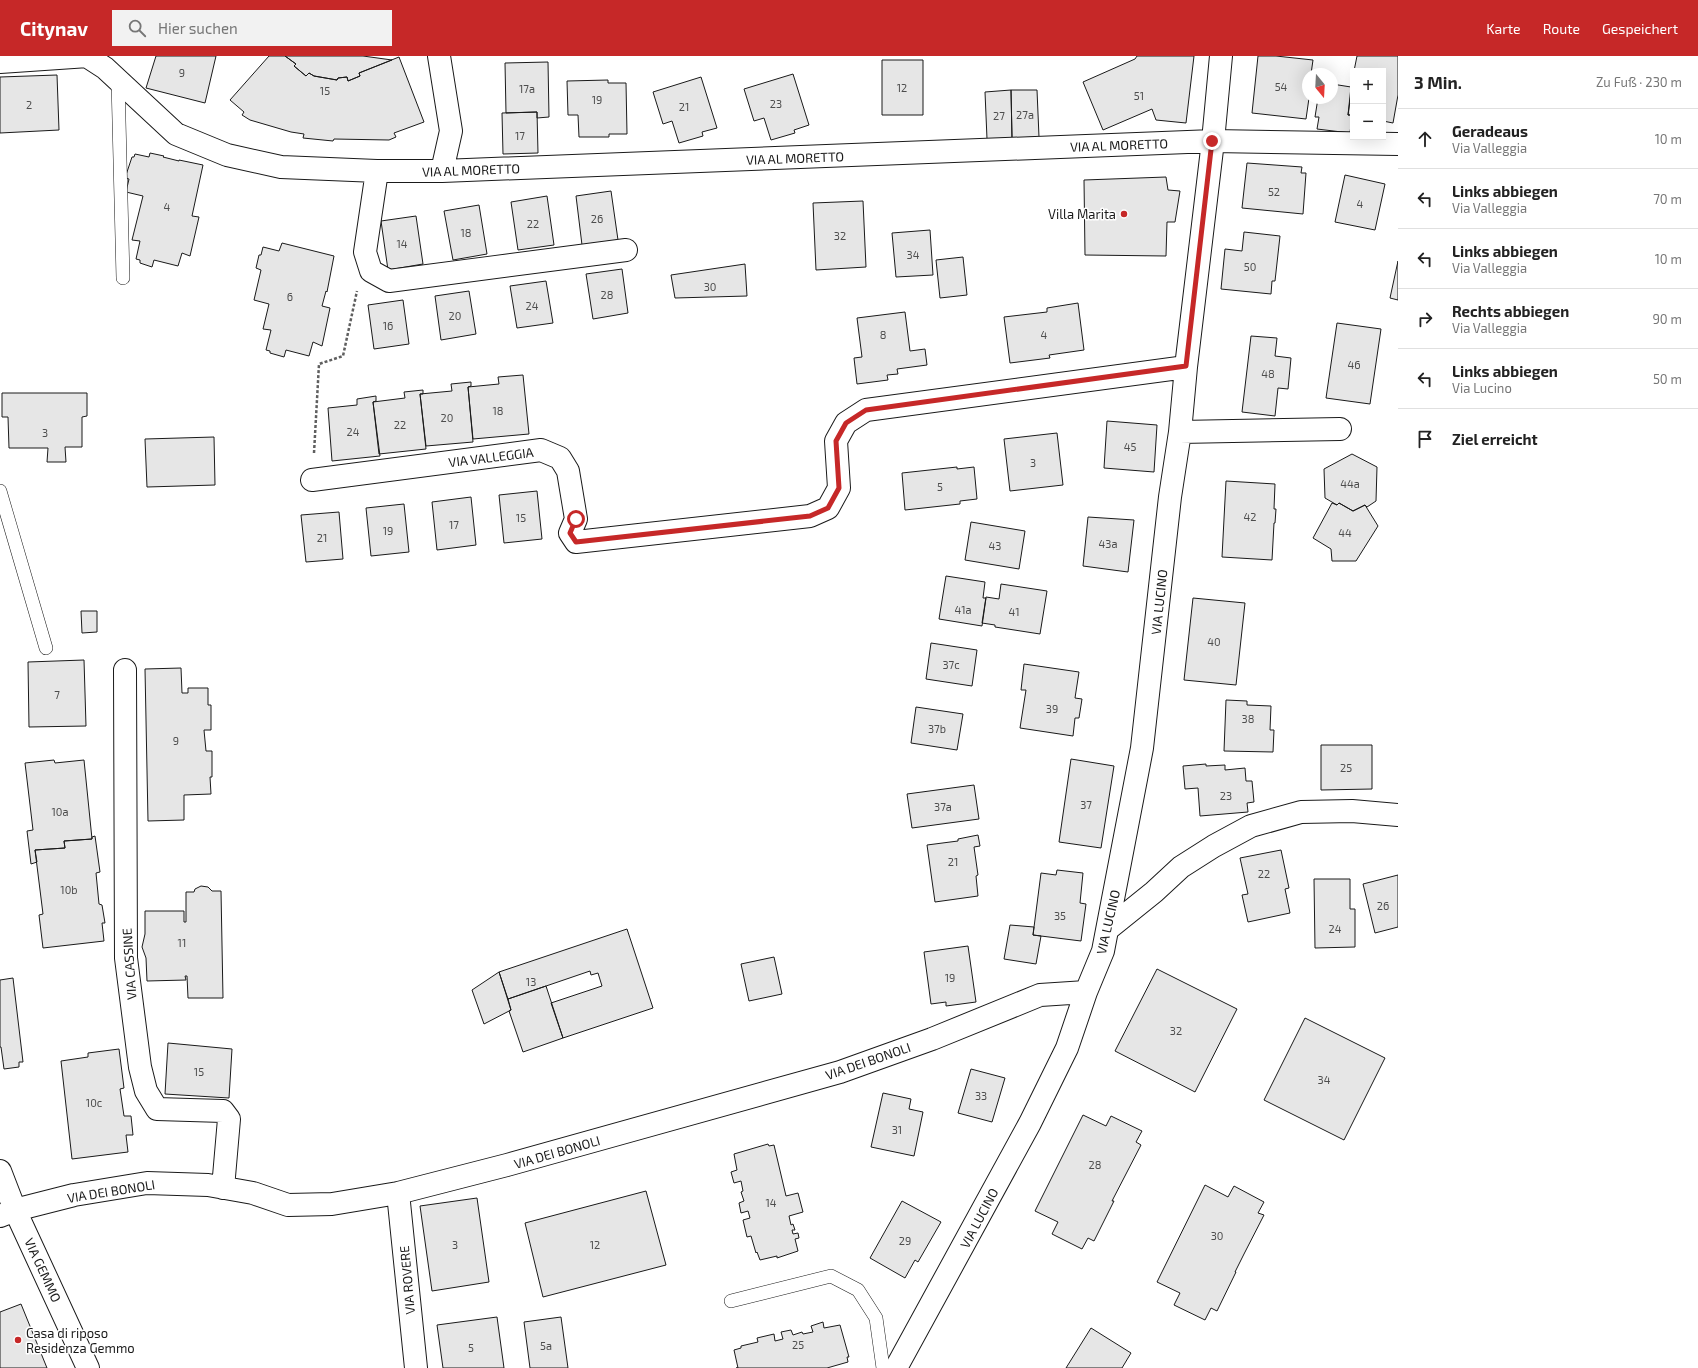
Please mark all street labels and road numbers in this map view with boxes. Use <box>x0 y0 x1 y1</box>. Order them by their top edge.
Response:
street label: VIA AL MORETTO <box>1070 135 1168 155</box>
street label: VIA AL MORETTO <box>746 148 844 168</box>
street label: VIA AL MORETTO <box>422 160 520 180</box>
street label: VIA VALLEGGIA <box>448 444 534 470</box>
street label: VIA LUCINO <box>1148 568 1170 636</box>
street label: VIA LUCINO <box>1093 888 1123 956</box>
street label: VIA CASSINE <box>119 928 139 1000</box>
street label: VIA DEI BONOLI <box>823 1039 913 1083</box>
street label: VIA DEI BONOLI <box>512 1132 602 1172</box>
street label: VIA DEI BONOLI <box>66 1176 156 1206</box>
street label: VIA LUCINO <box>956 1185 1002 1251</box>
street label: VIA GEMMO <box>21 1235 65 1305</box>
street label: VIA ROVERE <box>396 1245 418 1315</box>

